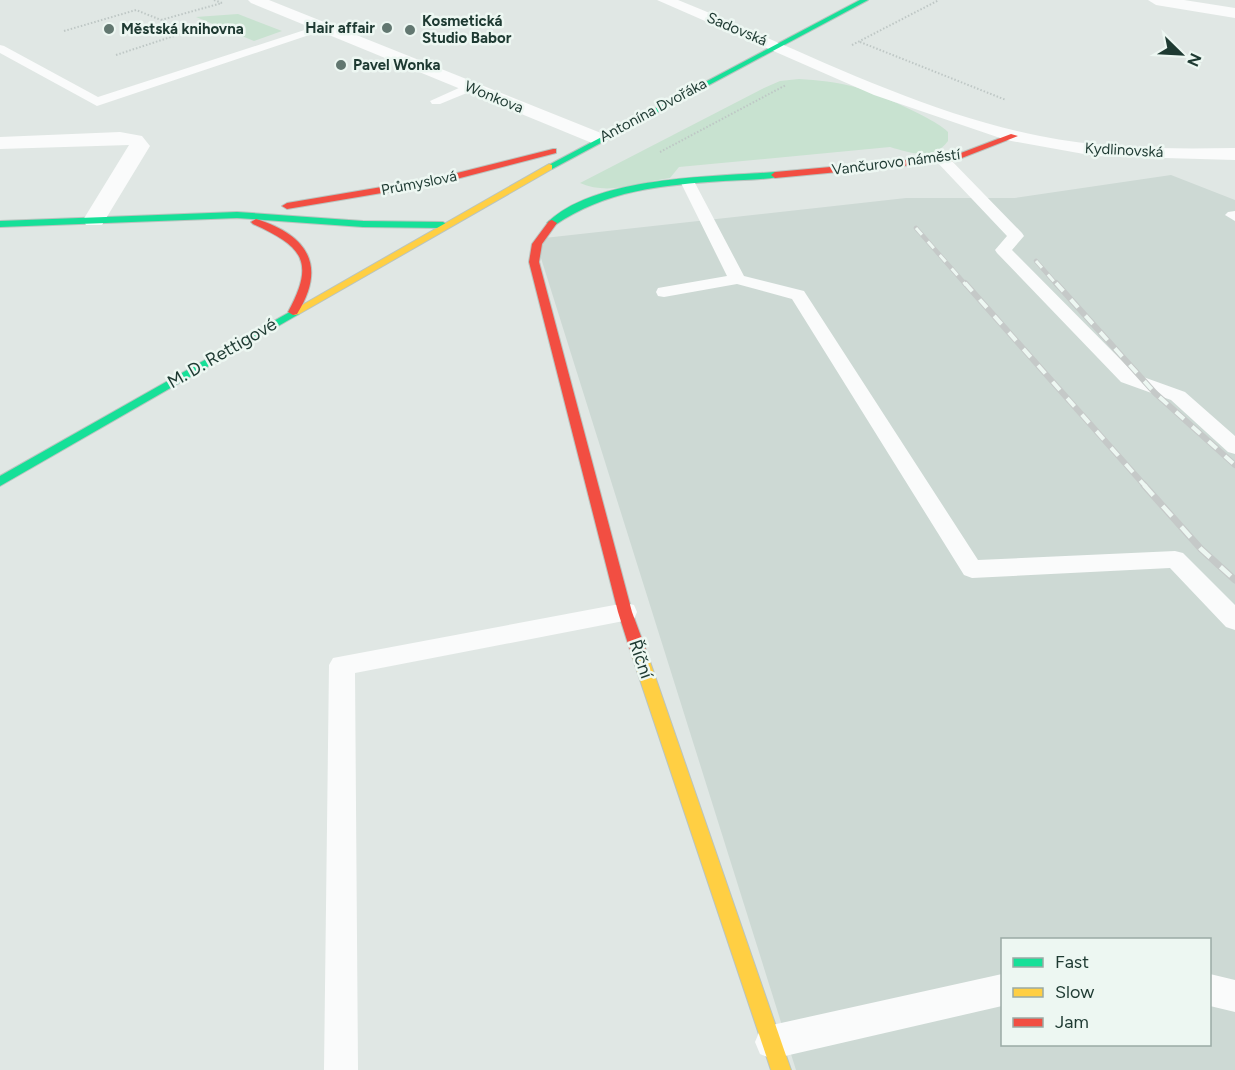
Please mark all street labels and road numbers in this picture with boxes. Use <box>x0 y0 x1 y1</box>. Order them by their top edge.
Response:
street label: Sadovská <box>704 8 770 50</box>
street label: Antonína Dvořáka <box>596 74 710 146</box>
street label: Wonkova <box>462 77 526 117</box>
street label: Kydlinovská <box>1084 139 1164 161</box>
street label: Vančurovo náměstí <box>831 145 963 179</box>
street label: Průmyslová <box>380 167 458 199</box>
street label: M. D. Rettigové <box>163 313 281 393</box>
street label: Říční <box>624 637 658 682</box>

